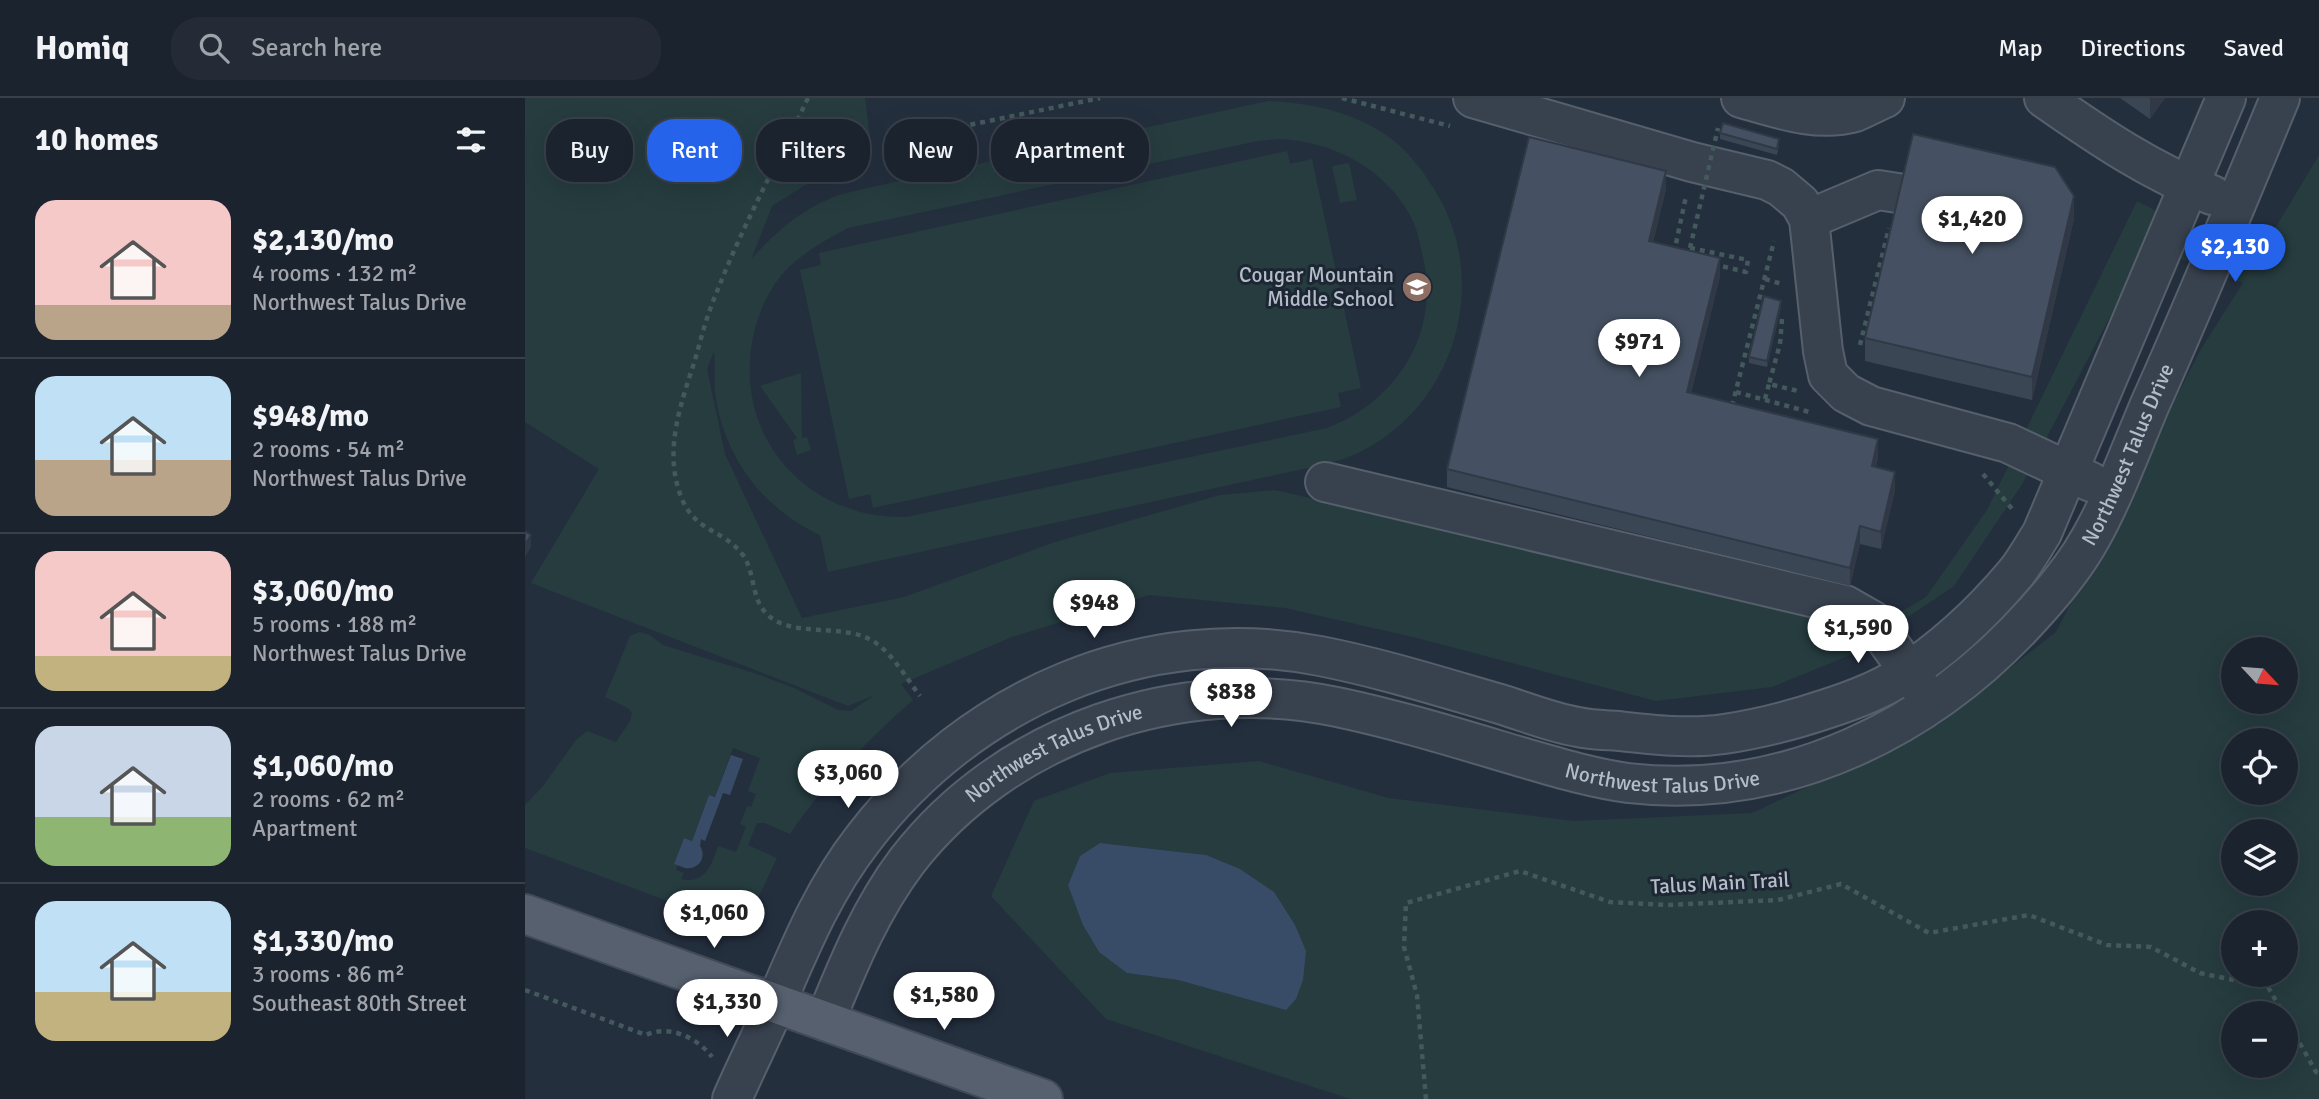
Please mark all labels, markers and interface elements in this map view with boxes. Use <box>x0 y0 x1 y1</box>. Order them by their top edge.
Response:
search box <box>171 17 661 80</box>
text: Homiq <box>35 28 129 69</box>
icon: search <box>195 29 233 67</box>
text: Search here <box>251 32 382 64</box>
text: Map <box>1998 33 2043 63</box>
text: Directions <box>2081 33 2186 63</box>
text: Saved <box>2224 33 2284 63</box>
chip: Buy <box>546 119 633 182</box>
chip: Rent <box>647 119 742 182</box>
chip: Filters <box>756 119 870 182</box>
chip: New <box>884 119 977 182</box>
chip: Apartment <box>991 119 1149 182</box>
icon: filters <box>452 121 490 159</box>
text: 10 homes <box>35 122 158 159</box>
pin: $1,420 <box>1915 197 2029 256</box>
text: $1,420 <box>1938 204 2006 233</box>
text: $2,130/mo <box>252 222 394 259</box>
pin: $2,130 <box>2178 225 2292 284</box>
icon: home <box>91 228 175 312</box>
text: $2,130 <box>2201 232 2269 261</box>
text: 4 rooms · 132 m² <box>252 259 417 288</box>
place label: Cougar Mountain Middle School <box>1239 262 1394 312</box>
school or university icon: Cougar Mountain Middle School <box>1400 270 1434 304</box>
text: Northwest Talus Drive <box>252 288 467 317</box>
pin: $971 <box>1598 320 1680 379</box>
text: $971 <box>1614 327 1664 356</box>
street label: Northwest Talus Drive <box>2076 360 2179 550</box>
text: $948/mo <box>252 398 369 435</box>
icon: home <box>91 404 175 488</box>
text: 2 rooms · 54 m² <box>252 435 405 464</box>
text: Northwest Talus Drive <box>252 464 467 493</box>
text: $3,060/mo <box>252 573 394 610</box>
icon: home <box>91 579 175 663</box>
pin: $948 <box>1053 580 1135 640</box>
text: $948 <box>1069 588 1119 617</box>
pin: $1,590 <box>1801 606 1915 665</box>
text: 5 rooms · 188 m² <box>252 610 417 639</box>
text: $1,590 <box>1824 613 1892 642</box>
north arrow <box>2221 637 2298 714</box>
map controls <box>2221 637 2298 1078</box>
text: Northwest Talus Drive <box>252 639 467 668</box>
pin: $838 <box>1190 670 1272 729</box>
text: $838 <box>1206 677 1256 706</box>
street label: Northwest Talus Drive <box>960 699 1145 808</box>
button: locate <box>2221 728 2298 805</box>
text: $1,060/mo <box>252 748 394 785</box>
pin: $3,060 <box>791 750 905 810</box>
icon: home <box>91 754 175 838</box>
street label: Northwest Talus Drive <box>1562 757 1762 799</box>
text: $3,060 <box>814 758 882 787</box>
text: 2 rooms · 62 m² <box>252 785 405 814</box>
text: Apartment <box>252 814 357 843</box>
button: layers <box>2221 819 2298 896</box>
street label: Talus Main Trail <box>1650 866 1790 900</box>
pin: $1,060 <box>657 890 771 950</box>
text: $1,060 <box>680 898 748 927</box>
button: + <box>2221 910 2298 987</box>
text: $1,330/mo <box>252 923 394 960</box>
icon: home <box>91 929 175 1013</box>
text: 3 rooms · 86 m² <box>252 960 405 989</box>
pin: $1,580 <box>887 972 1001 1032</box>
pin: $1,330 <box>670 979 784 1039</box>
text: $1,580 <box>910 980 978 1009</box>
text: $1,330 <box>693 987 761 1016</box>
text: Southeast 80th Street <box>252 989 467 1018</box>
button: − <box>2221 1001 2298 1078</box>

